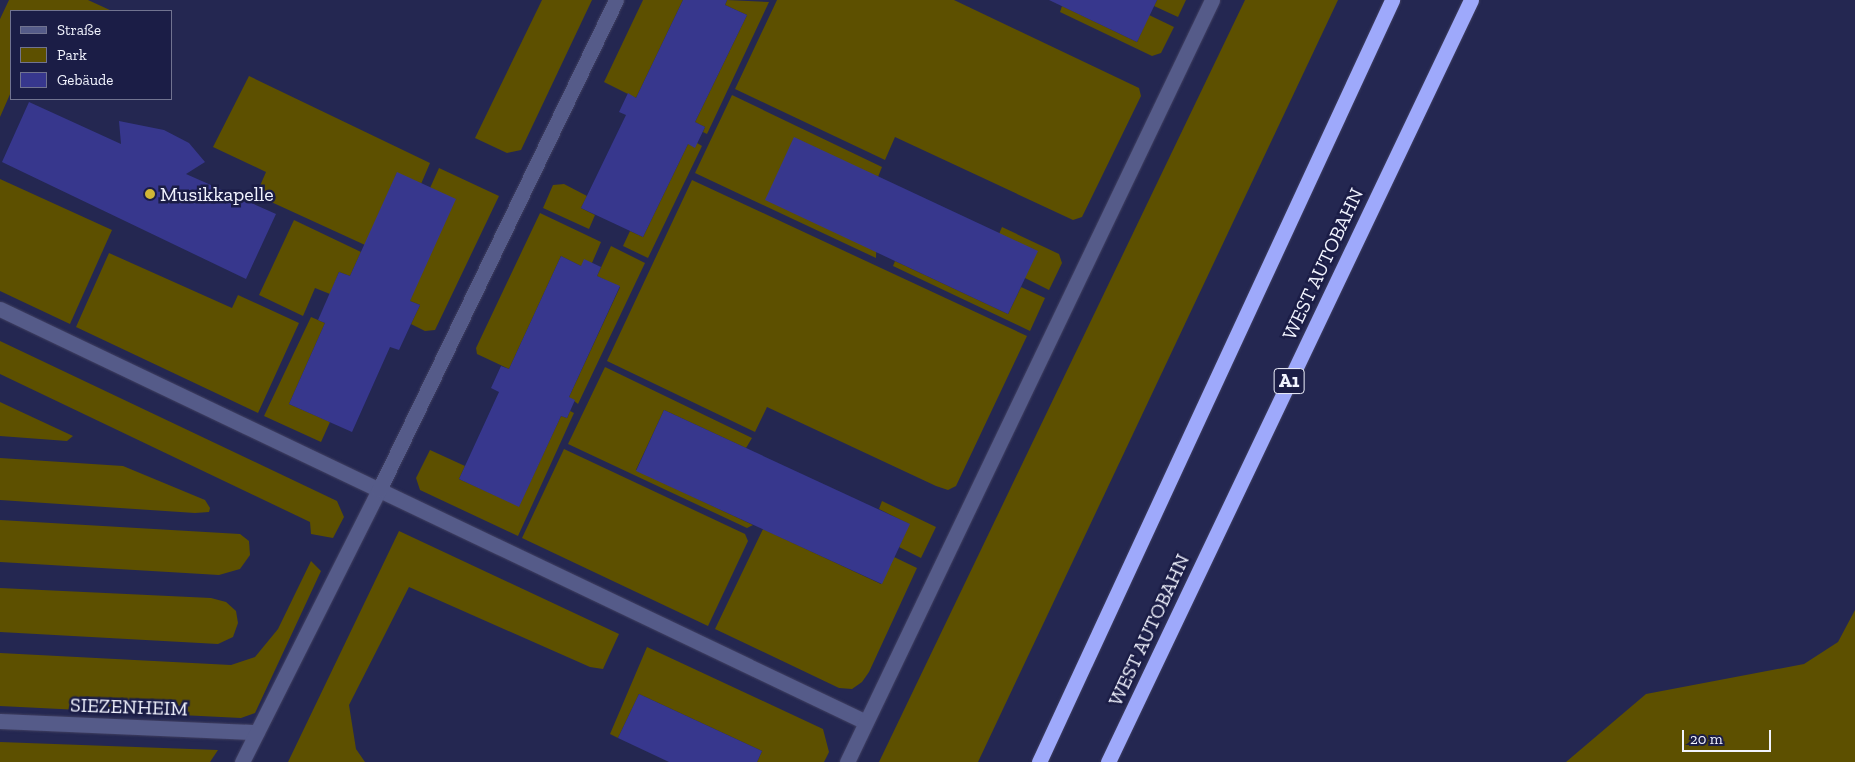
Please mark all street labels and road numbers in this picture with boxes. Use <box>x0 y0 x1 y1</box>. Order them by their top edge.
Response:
street label: WEST AUTOBAHN <box>1277 184 1369 344</box>
road number: A1 <box>1273 364 1305 398</box>
street label: WEST AUTOBAHN <box>1103 550 1195 710</box>
street label: SIEZENHEIM <box>70 693 188 721</box>

